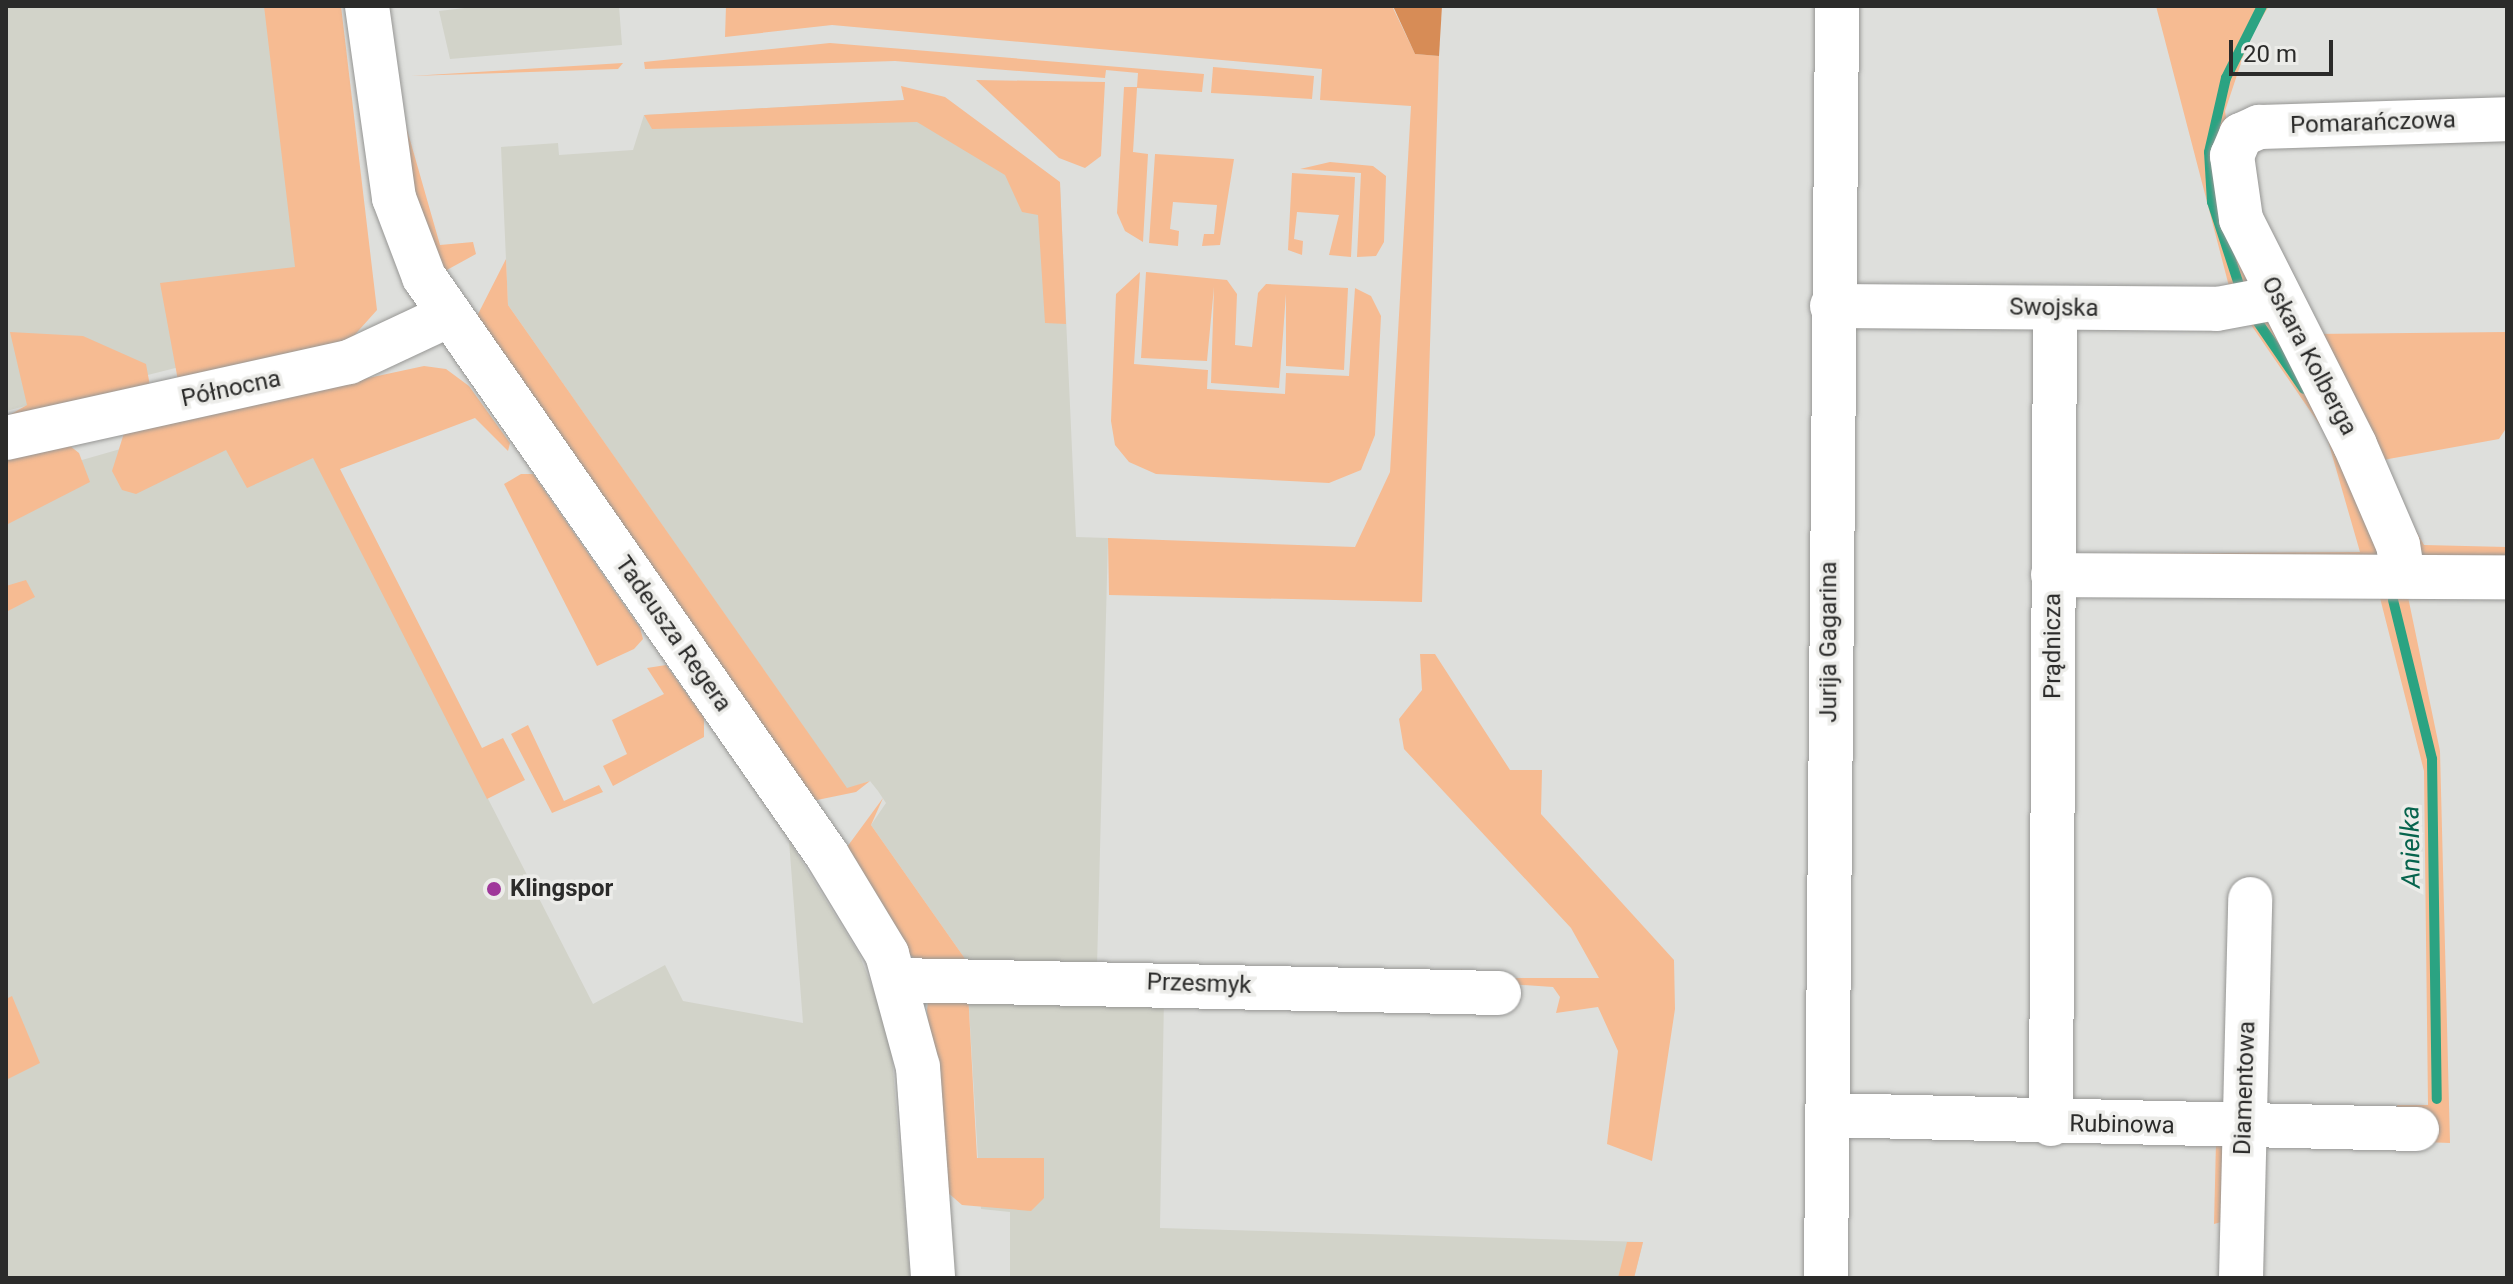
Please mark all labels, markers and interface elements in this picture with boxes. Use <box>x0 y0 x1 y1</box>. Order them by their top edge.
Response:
scale bar <box>2233 24 2337 74</box>
text: 20 m <box>2243 40 2297 68</box>
street label: Pomarańczowa <box>2290 106 2456 140</box>
street label: Oskara Kolberga <box>2255 272 2363 440</box>
street label: Swojska <box>2009 293 2099 323</box>
street label: Północna <box>179 364 283 414</box>
street label: Tadeusza Regera <box>609 551 737 717</box>
street label: Jurija Gagarina <box>1815 561 1843 723</box>
street label: Prądnicza <box>2039 593 2067 699</box>
water label: Anielka <box>2395 805 2427 889</box>
place label: Klingspor <box>510 875 613 903</box>
marker: Klingspor <box>485 880 503 898</box>
street label: Przesmyk <box>1146 968 1252 1000</box>
street label: Diamentowa <box>2228 1021 2262 1155</box>
street label: Rubinowa <box>2069 1110 2175 1140</box>

